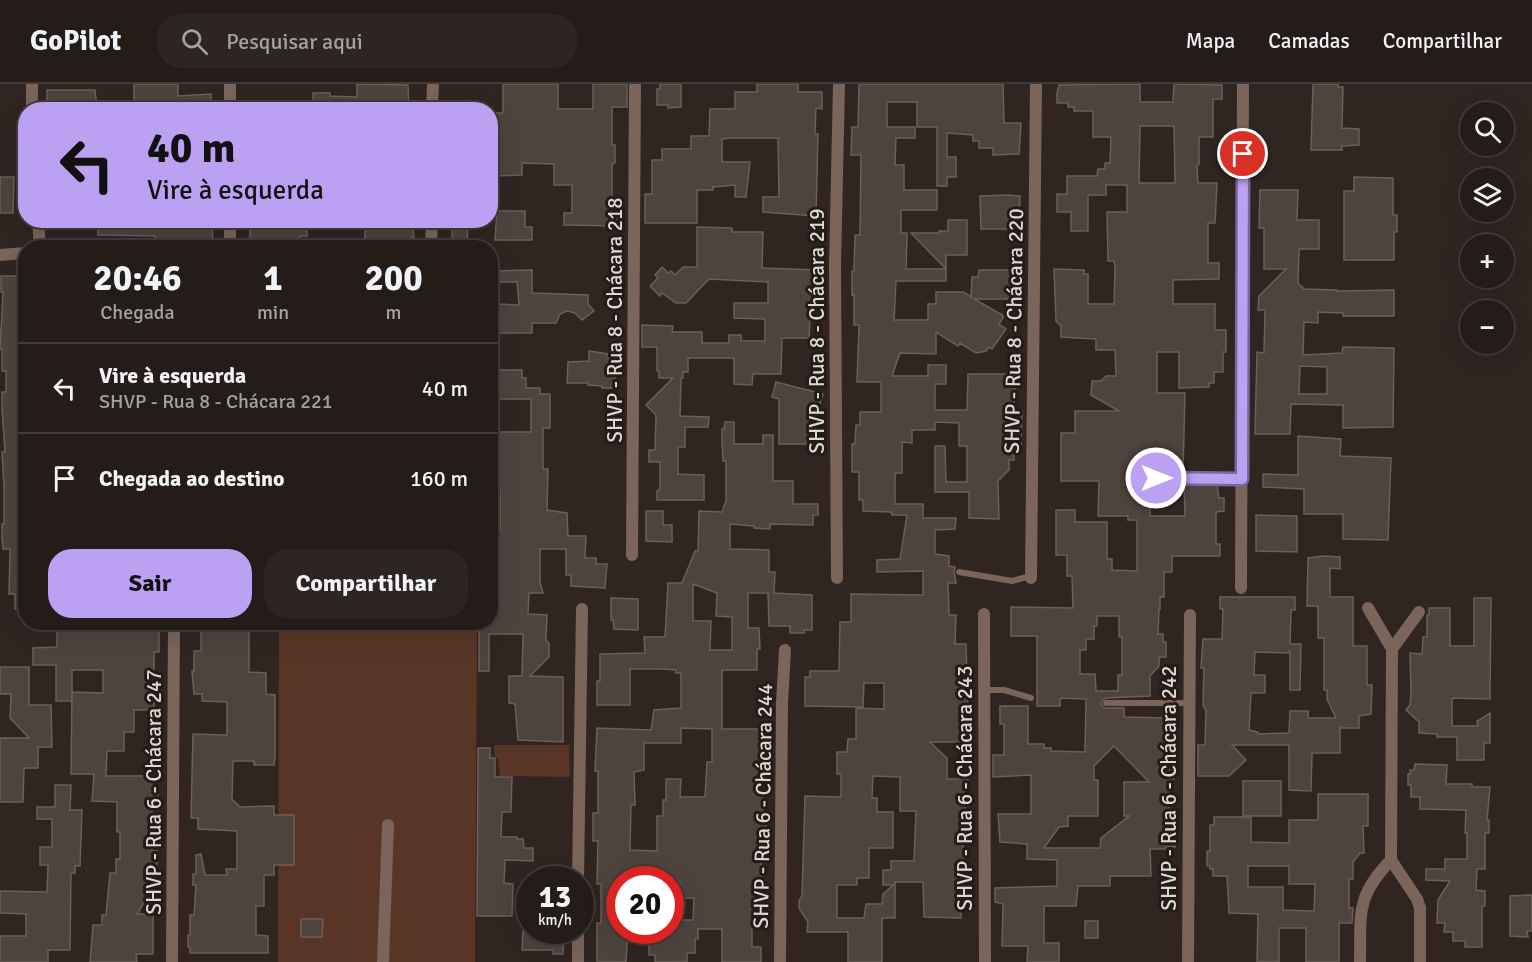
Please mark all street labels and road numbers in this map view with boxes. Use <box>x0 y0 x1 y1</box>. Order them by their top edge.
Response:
street label: SHVP - Rua 8 - Chácara 218 <box>602 197 628 443</box>
street label: SHVP - Rua 8 - Chácara 219 <box>804 208 830 454</box>
street label: SHVP - Rua 8 - Chácara 220 <box>999 208 1029 454</box>
street label: SHVP - Rua 6 - Chácara 243 <box>952 665 978 911</box>
street label: SHVP - Rua 6 - Chácara 242 <box>1156 665 1182 911</box>
street label: SHVP - Rua 6 - Chácara 247 <box>141 669 167 915</box>
street label: SHVP - Rua 6 - Chácara 244 <box>748 683 778 929</box>

